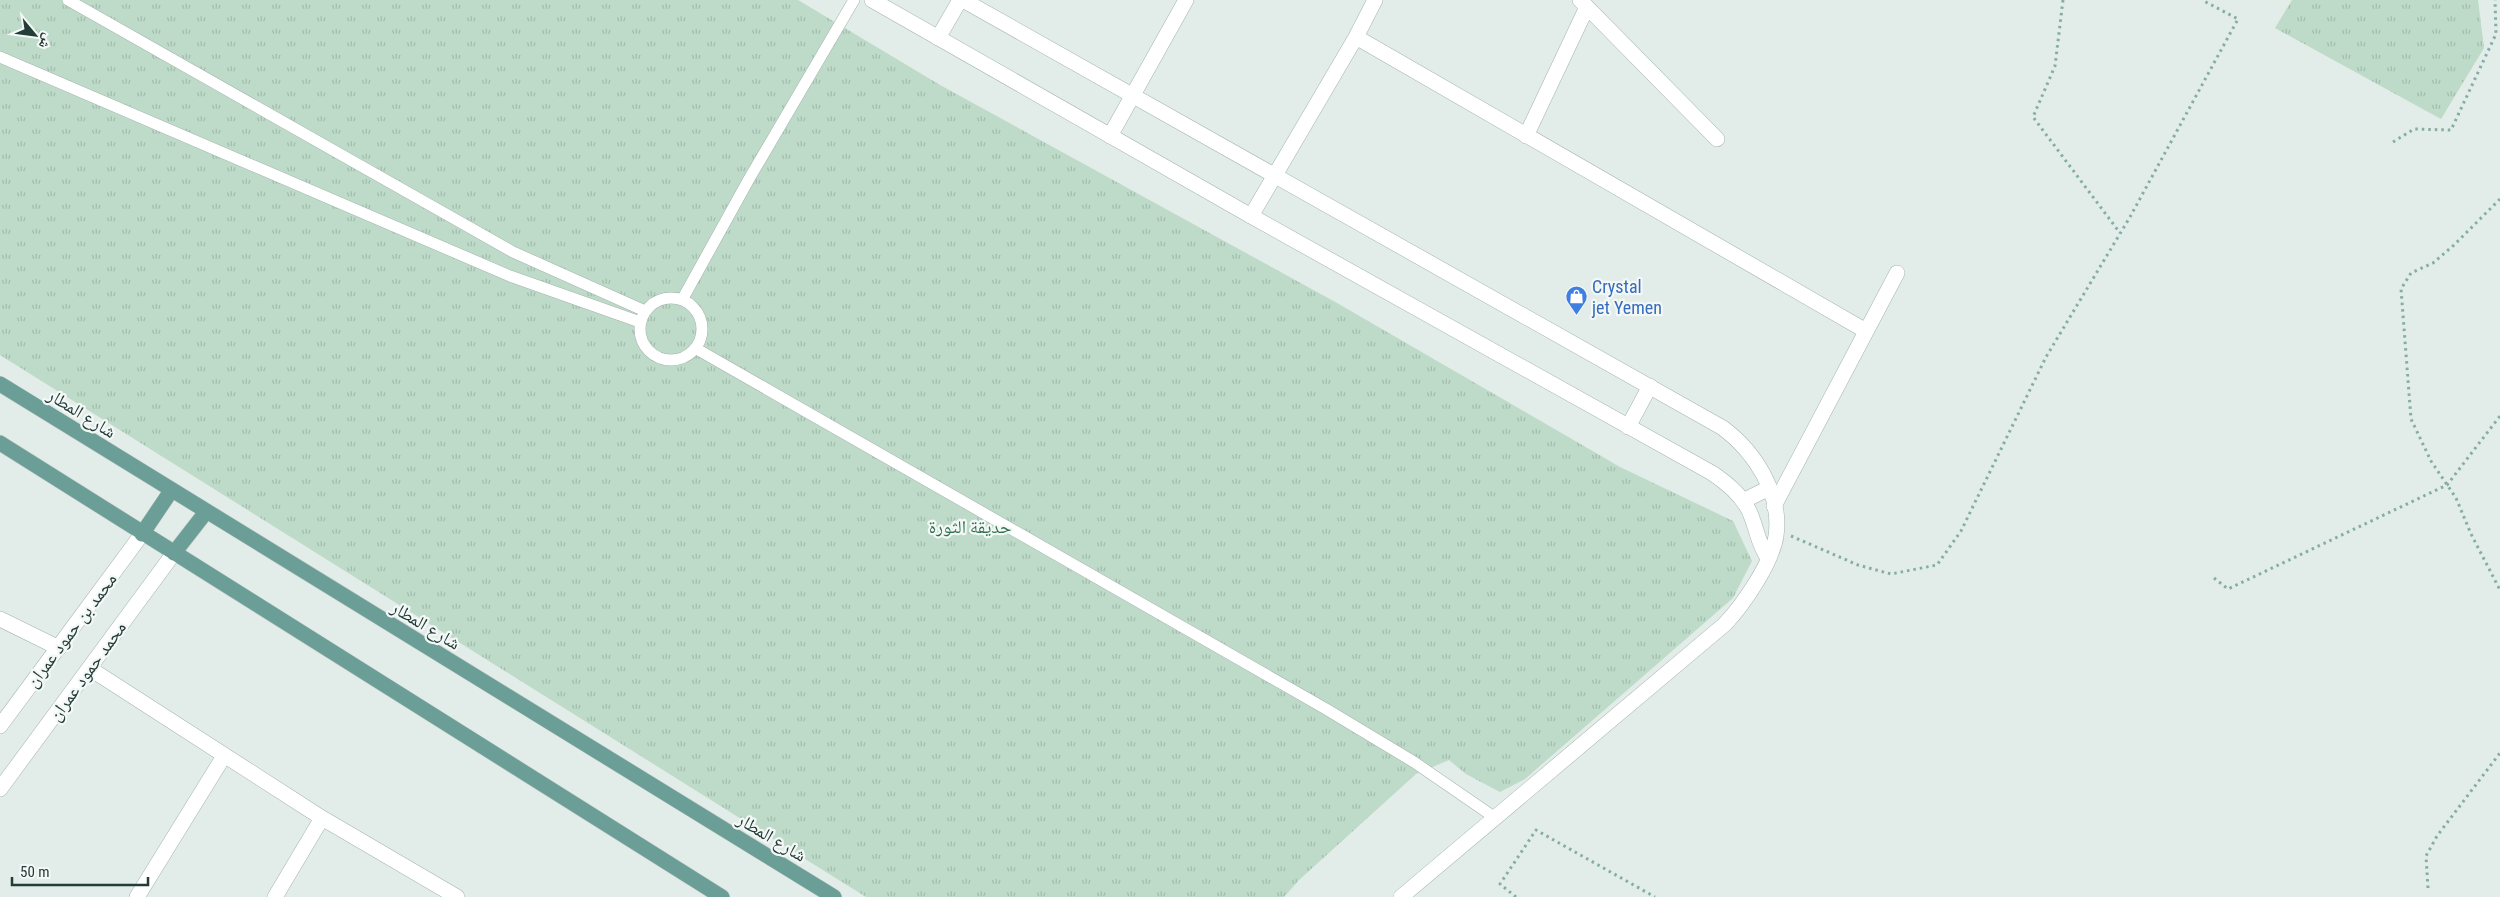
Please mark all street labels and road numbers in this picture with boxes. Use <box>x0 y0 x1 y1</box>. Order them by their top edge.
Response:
street label: شارع المطار <box>43 383 120 443</box>
street label: محمد بن حمود عمران <box>21 569 122 692</box>
street label: شارع المطار <box>386 596 464 655</box>
street label: محمد حمود عمران <box>44 617 131 725</box>
street label: شارع المطار <box>732 808 810 867</box>

